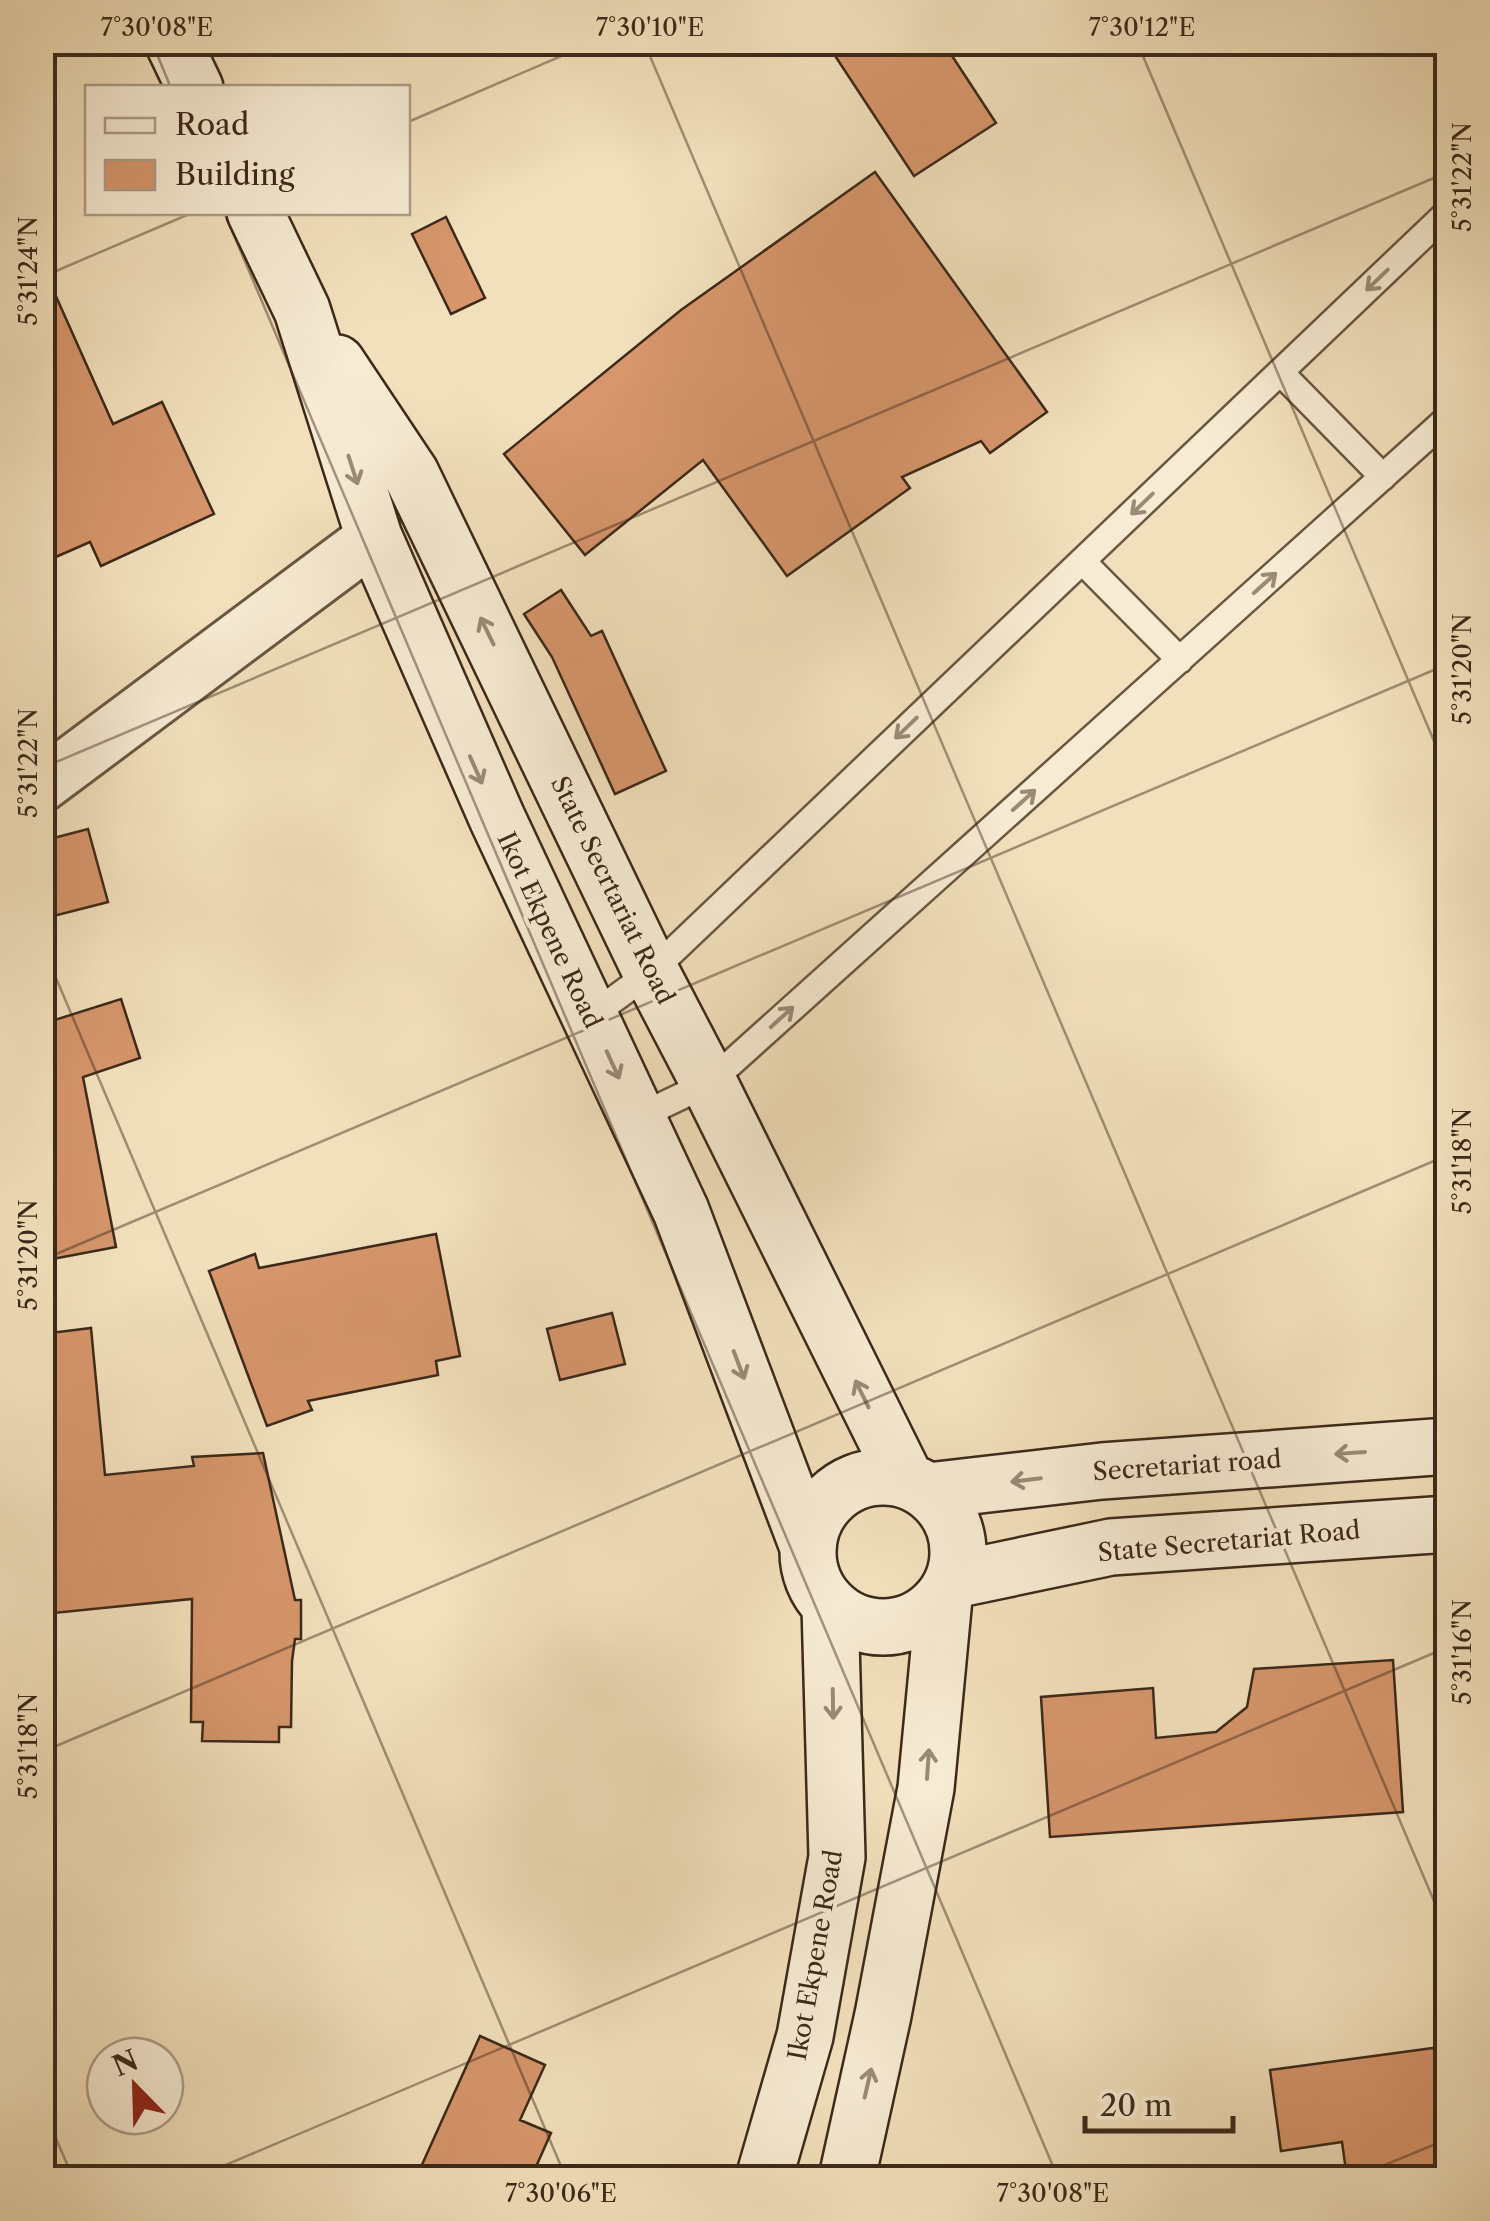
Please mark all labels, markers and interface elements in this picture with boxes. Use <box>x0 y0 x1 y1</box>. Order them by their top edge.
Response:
text: 7°30'08"E <box>101 12 213 43</box>
text: 7°30'10"E <box>596 12 704 43</box>
text: 7°30'12"E <box>1089 12 1195 43</box>
legend <box>85 85 410 215</box>
text: Road <box>175 106 249 143</box>
text: 5°31'22"N <box>1447 122 1478 232</box>
text: Building <box>175 156 295 193</box>
text: 5°31'24"N <box>13 216 44 326</box>
one-way arrow <box>1365 268 1390 291</box>
one-way arrow <box>345 454 363 485</box>
one-way arrow <box>1130 492 1154 516</box>
one-way arrow <box>1252 572 1277 595</box>
text: 5°31'20"N <box>1447 613 1478 725</box>
one-way arrow <box>477 616 496 646</box>
text: 5°31'22"N <box>13 708 44 818</box>
one-way arrow <box>895 716 919 740</box>
one-way arrow <box>468 754 486 785</box>
street label: State Secrtariat Road <box>544 771 681 1009</box>
one-way arrow <box>1011 789 1036 812</box>
street label: Ikot Ekpene Road <box>490 827 609 1033</box>
one-way arrow <box>769 1006 794 1029</box>
one-way arrow <box>605 1049 624 1079</box>
text: 5°31'18"N <box>1447 1108 1478 1214</box>
text: 5°31'20"N <box>13 1199 44 1311</box>
one-way arrow <box>731 1348 749 1379</box>
one-way arrow <box>852 1379 871 1409</box>
street label: Secretariat road <box>1092 1443 1282 1488</box>
one-way arrow <box>1335 1444 1367 1463</box>
one-way arrow <box>1011 1471 1043 1490</box>
street label: State Secretariat Road <box>1096 1515 1362 1568</box>
text: 5°31'16"N <box>1447 1599 1478 1705</box>
one-way arrow <box>823 1687 842 1719</box>
text: 5°31'18"N <box>13 1693 44 1799</box>
one-way arrow <box>919 1749 938 1781</box>
street label: Ikot Ekpene Road <box>782 1848 849 2063</box>
north arrow <box>85 2036 185 2136</box>
text: N <box>107 2043 143 2083</box>
one-way arrow <box>860 2068 878 2100</box>
scale bar <box>1085 2071 1232 2133</box>
text: 20 m <box>1100 2087 1172 2124</box>
text: 7°30'06"E <box>505 2178 617 2209</box>
text: 7°30'08"E <box>997 2178 1109 2209</box>

